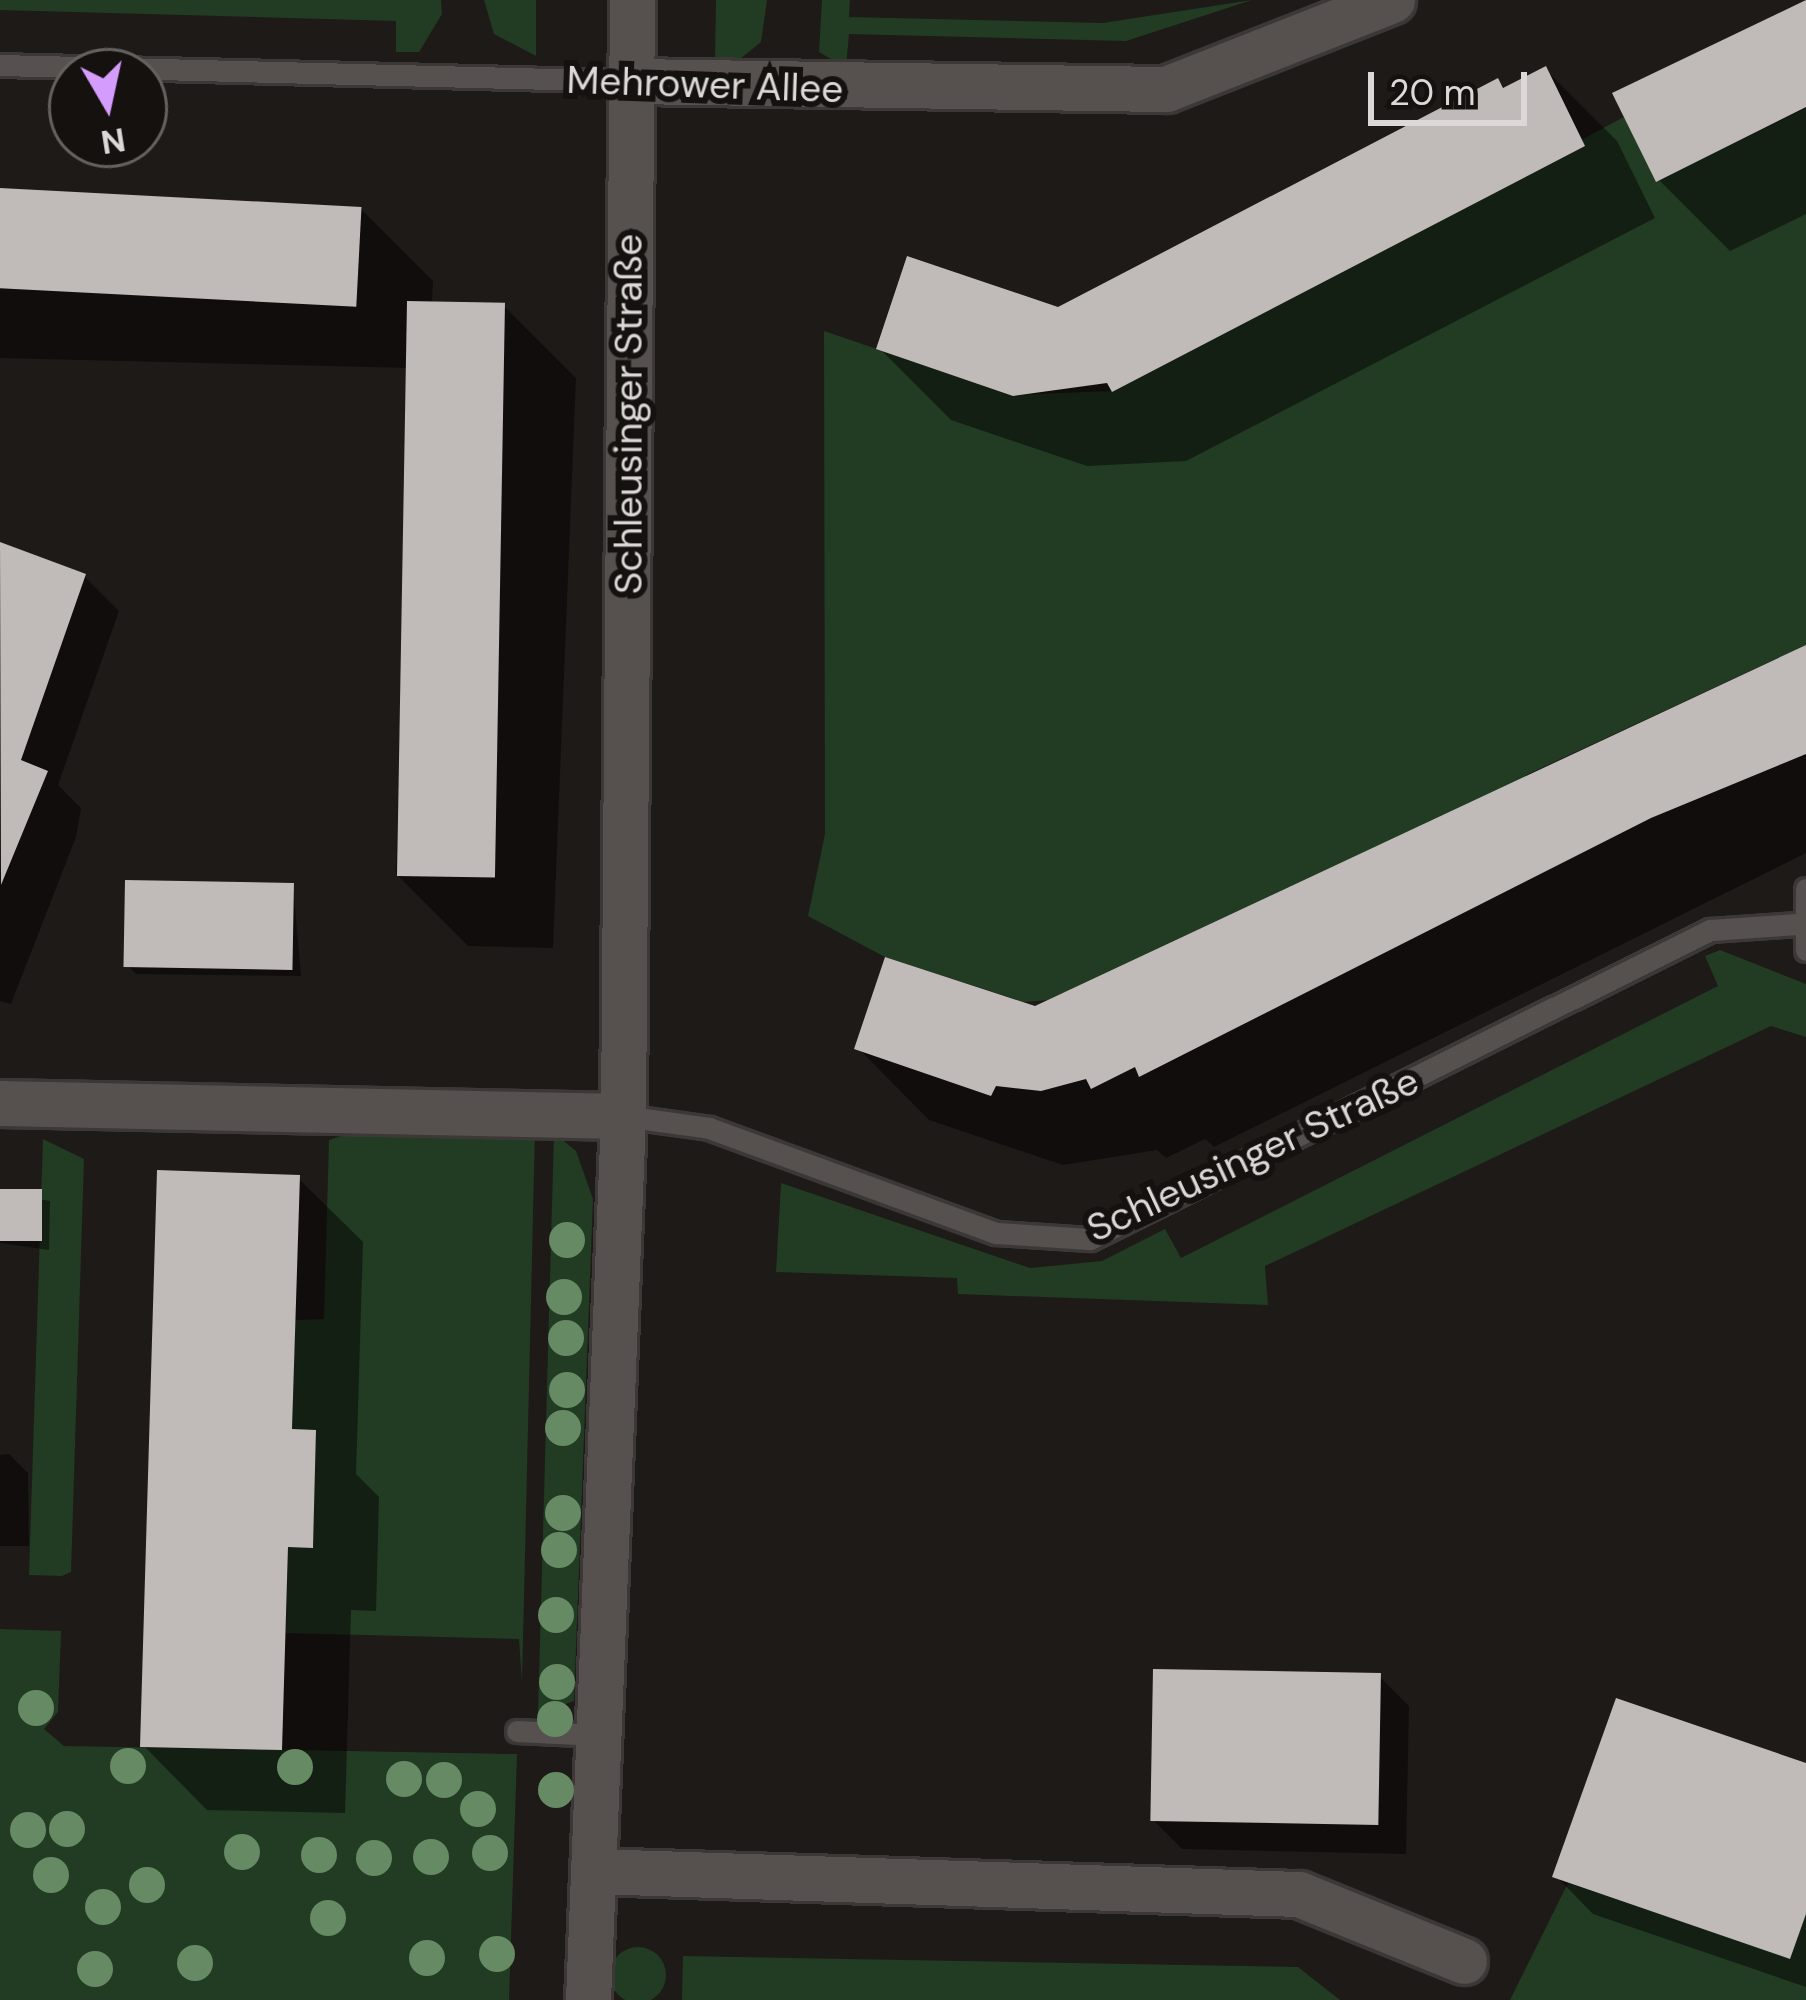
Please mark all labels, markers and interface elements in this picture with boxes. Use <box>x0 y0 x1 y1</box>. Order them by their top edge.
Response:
north arrow <box>48 48 168 168</box>
scale bar <box>1374 48 1533 122</box>
street label: Mehrower Allee <box>566 57 844 113</box>
text: 20 m <box>1389 69 1476 116</box>
text: N <box>98 118 128 164</box>
street label: Schleusinger Straße <box>606 234 652 594</box>
street label: Schleusinger Straße <box>1080 1058 1426 1252</box>

